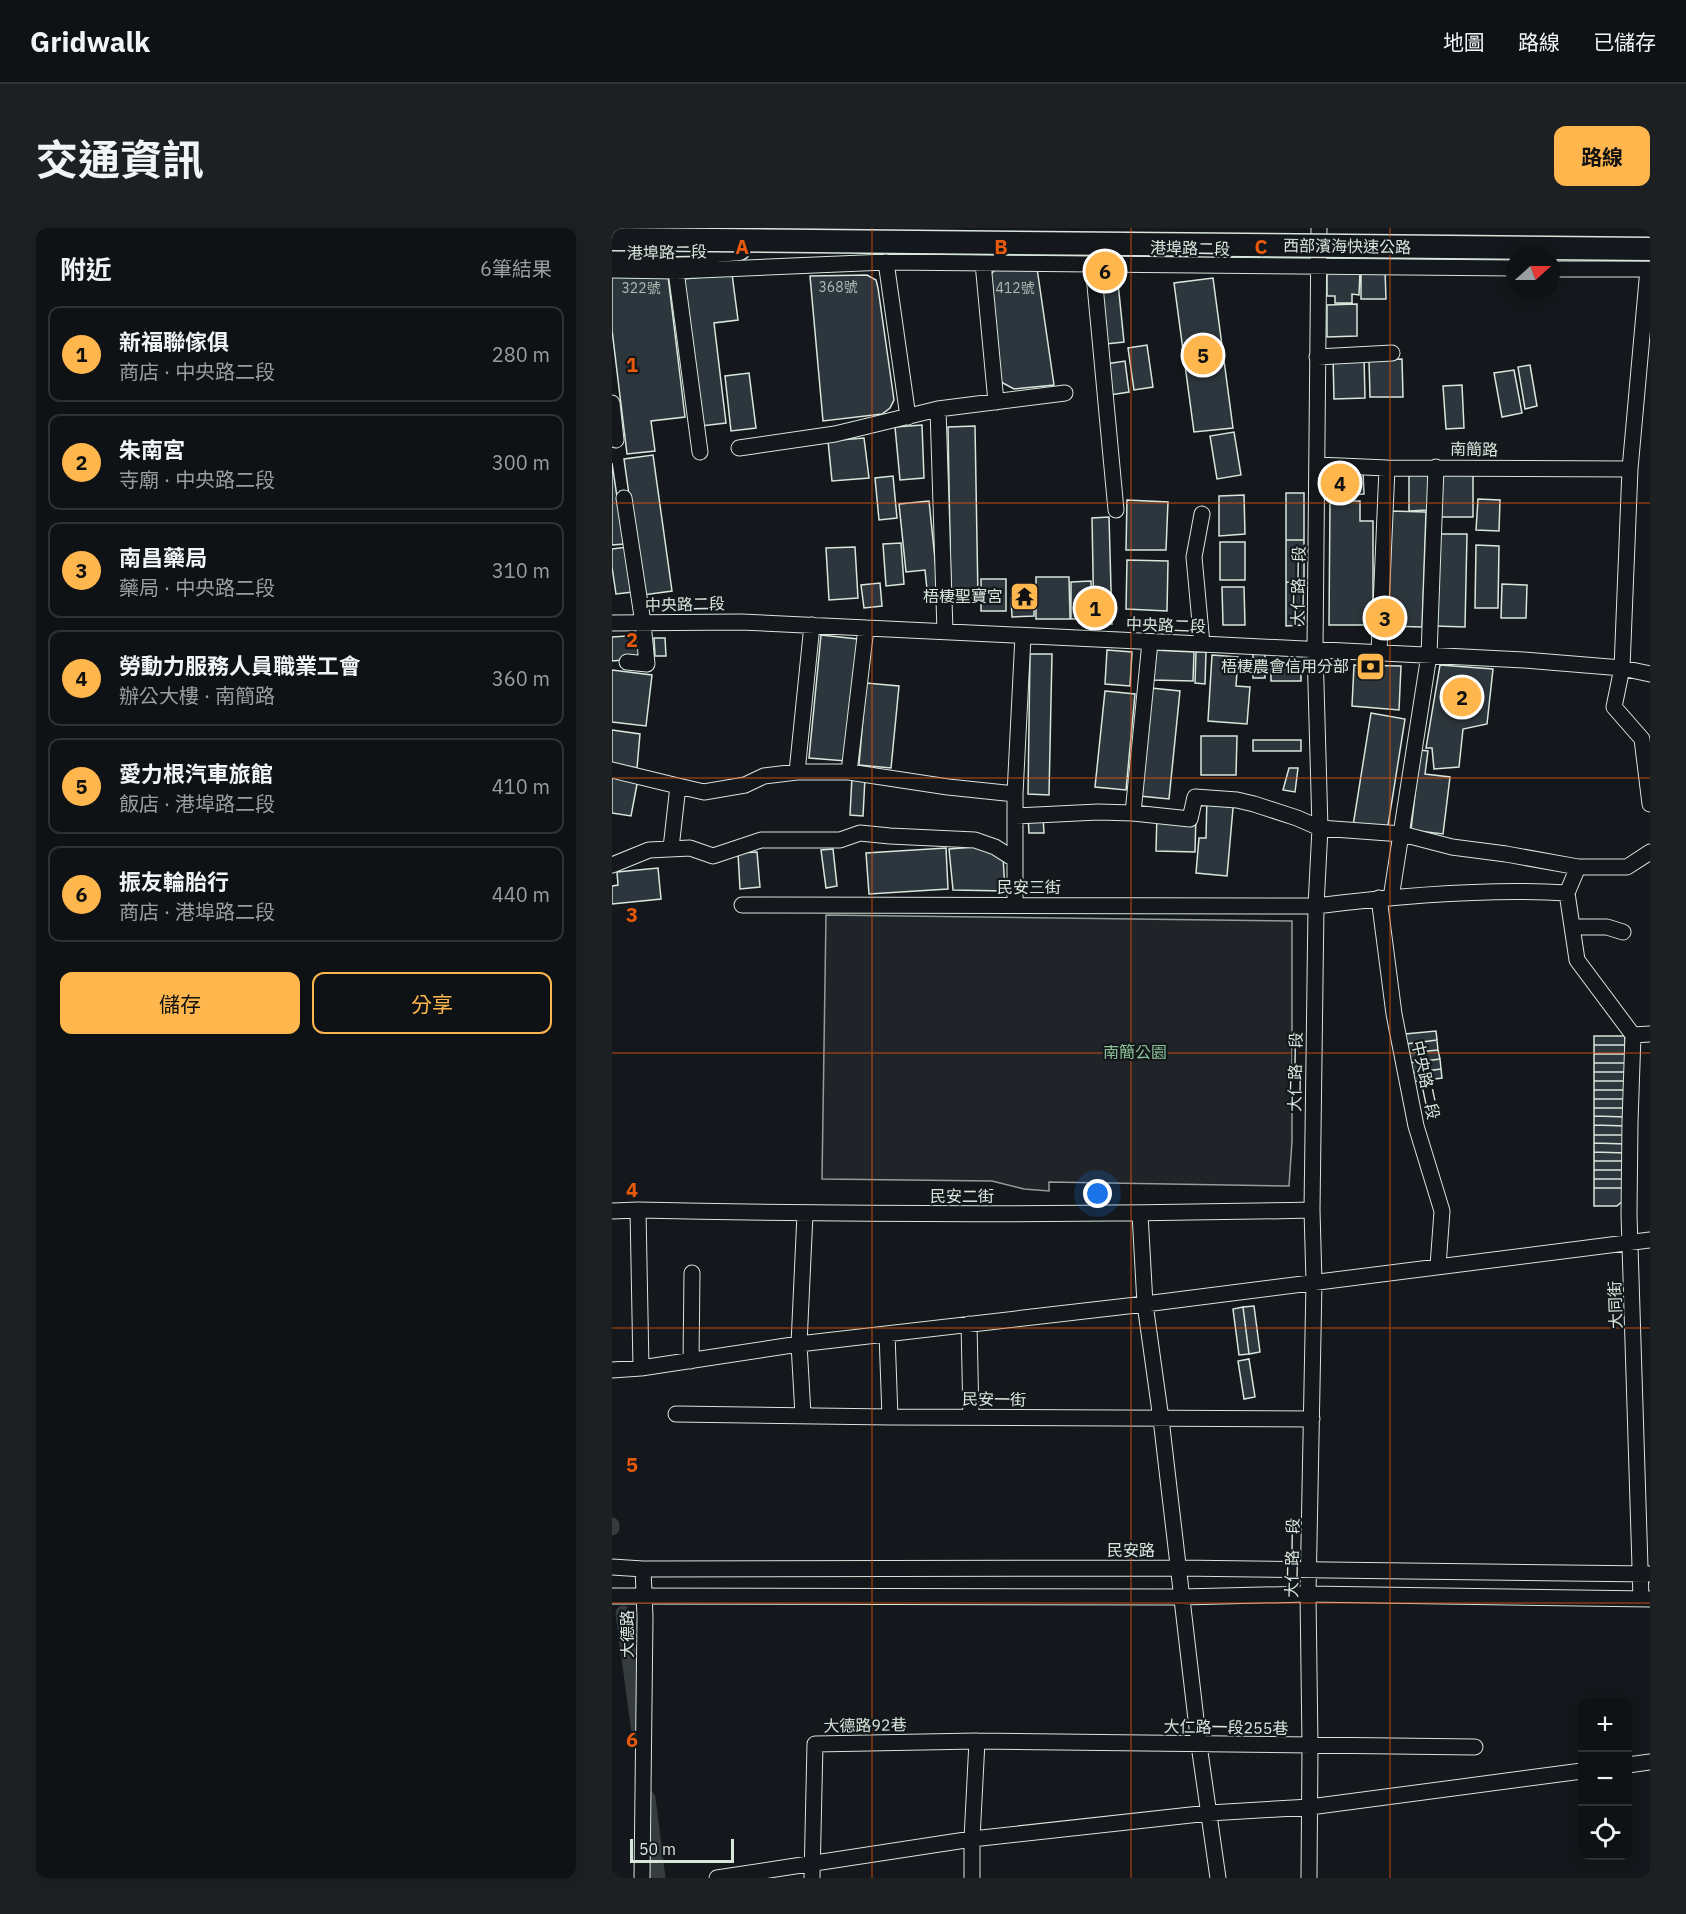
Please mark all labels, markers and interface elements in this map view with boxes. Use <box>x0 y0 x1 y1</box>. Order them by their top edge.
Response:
text: Gridwalk <box>30 23 150 60</box>
text: 地圖 <box>1443 28 1485 56</box>
text: 路線 <box>1518 28 1560 56</box>
text: 已儲存 <box>1593 28 1656 56</box>
button: 路線 <box>1554 126 1650 186</box>
text: 交通資訊 <box>36 132 204 187</box>
text: A <box>735 233 749 260</box>
text: B <box>994 233 1008 260</box>
text: C <box>1254 233 1268 260</box>
street label: 西部濱海快速公路 <box>1283 235 1411 257</box>
street label: 港埠路二段 <box>1150 237 1230 259</box>
street label: 港埠路二段 <box>627 241 707 263</box>
north arrow <box>1506 246 1560 300</box>
pin: 6 <box>1086 248 1124 294</box>
text: 附近 <box>60 252 112 286</box>
text: 6筆結果 <box>480 255 552 282</box>
house number: 368號 <box>818 278 858 296</box>
house number: 322號 <box>621 279 661 297</box>
house number: 412號 <box>995 279 1035 297</box>
text: 新福聯傢俱 <box>119 327 229 356</box>
pin: 5 <box>1184 332 1222 378</box>
text: 1 <box>76 341 88 368</box>
text: 280 m <box>492 341 550 368</box>
text: 1 <box>626 351 638 378</box>
text: 商店 · 中央路二段 <box>119 358 275 385</box>
text: 朱南宮 <box>119 435 185 464</box>
street label: 南簡路 <box>1450 439 1498 459</box>
text: 2 <box>76 449 88 476</box>
text: 300 m <box>492 449 550 476</box>
pin: 4 <box>1320 460 1360 506</box>
text: 寺廟 · 中央路二段 <box>119 466 275 493</box>
text: 南昌藥局 <box>119 543 207 572</box>
street label: 大仁路一段 <box>1287 546 1309 626</box>
text: 3 <box>76 557 88 584</box>
text: 310 m <box>492 557 550 584</box>
text: 藥局 · 中央路二段 <box>119 574 275 601</box>
temple icon: 梧棲聖寶宮 <box>1008 580 1040 612</box>
place label: 梧棲聖寶宮 <box>923 586 1003 606</box>
pin: 1 <box>1076 586 1114 631</box>
street label: 中央路二段 <box>645 593 725 615</box>
pin: 3 <box>1366 596 1404 640</box>
street label: 中央路二段 <box>1126 614 1206 636</box>
text: 2 <box>626 626 638 653</box>
bank icon: 梧棲農會信用分部 <box>1354 650 1386 682</box>
text: 勞動力服務人員職業工會 <box>119 651 361 680</box>
place label: 梧棲農會信用分部 <box>1221 656 1349 676</box>
text: 4 <box>76 665 88 692</box>
text: 360 m <box>492 665 550 692</box>
pin: 2 <box>1442 674 1482 720</box>
text: 辦公大樓 · 南簡路 <box>119 682 275 709</box>
text: 愛力根汽車旅館 <box>119 759 273 788</box>
text: 5 <box>76 773 88 800</box>
text: 410 m <box>492 773 550 800</box>
text: 飯店 · 港埠路二段 <box>119 790 275 817</box>
text: 振友輪胎行 <box>119 867 229 896</box>
street label: 民安三街 <box>997 877 1061 897</box>
text: 6 <box>76 881 88 908</box>
text: 440 m <box>492 881 550 908</box>
text: 商店 · 港埠路二段 <box>119 898 275 925</box>
text: 3 <box>626 901 638 928</box>
button: 儲存 <box>60 972 300 1034</box>
button: 分享 <box>312 972 552 1034</box>
street label: 大仁路一段 <box>1284 1032 1306 1112</box>
street label: 中央路二段 <box>1408 1039 1444 1121</box>
park label: 南簡公園 <box>1103 1042 1167 1062</box>
text: 4 <box>626 1176 638 1203</box>
your location <box>1083 1179 1112 1208</box>
street label: 民安二街 <box>930 1186 994 1206</box>
street label: 大同街 <box>1604 1281 1626 1329</box>
street label: 民安一街 <box>962 1388 1026 1410</box>
text: 5 <box>626 1451 638 1478</box>
street label: 大仁路一段 <box>1281 1518 1303 1598</box>
street label: 民安路 <box>1107 1540 1155 1560</box>
street label: 大德路 <box>617 1610 637 1658</box>
map controls <box>1578 1698 1632 1860</box>
button: + <box>1578 1698 1632 1752</box>
street label: 大德路92巷 <box>823 1714 907 1736</box>
street label: 大仁路一段255巷 <box>1163 1716 1289 1738</box>
text: 6 <box>626 1726 638 1753</box>
button: − <box>1578 1752 1632 1806</box>
button: locate <box>1578 1806 1632 1860</box>
scale bar <box>630 1836 734 1864</box>
text: 50 m <box>639 1839 676 1859</box>

